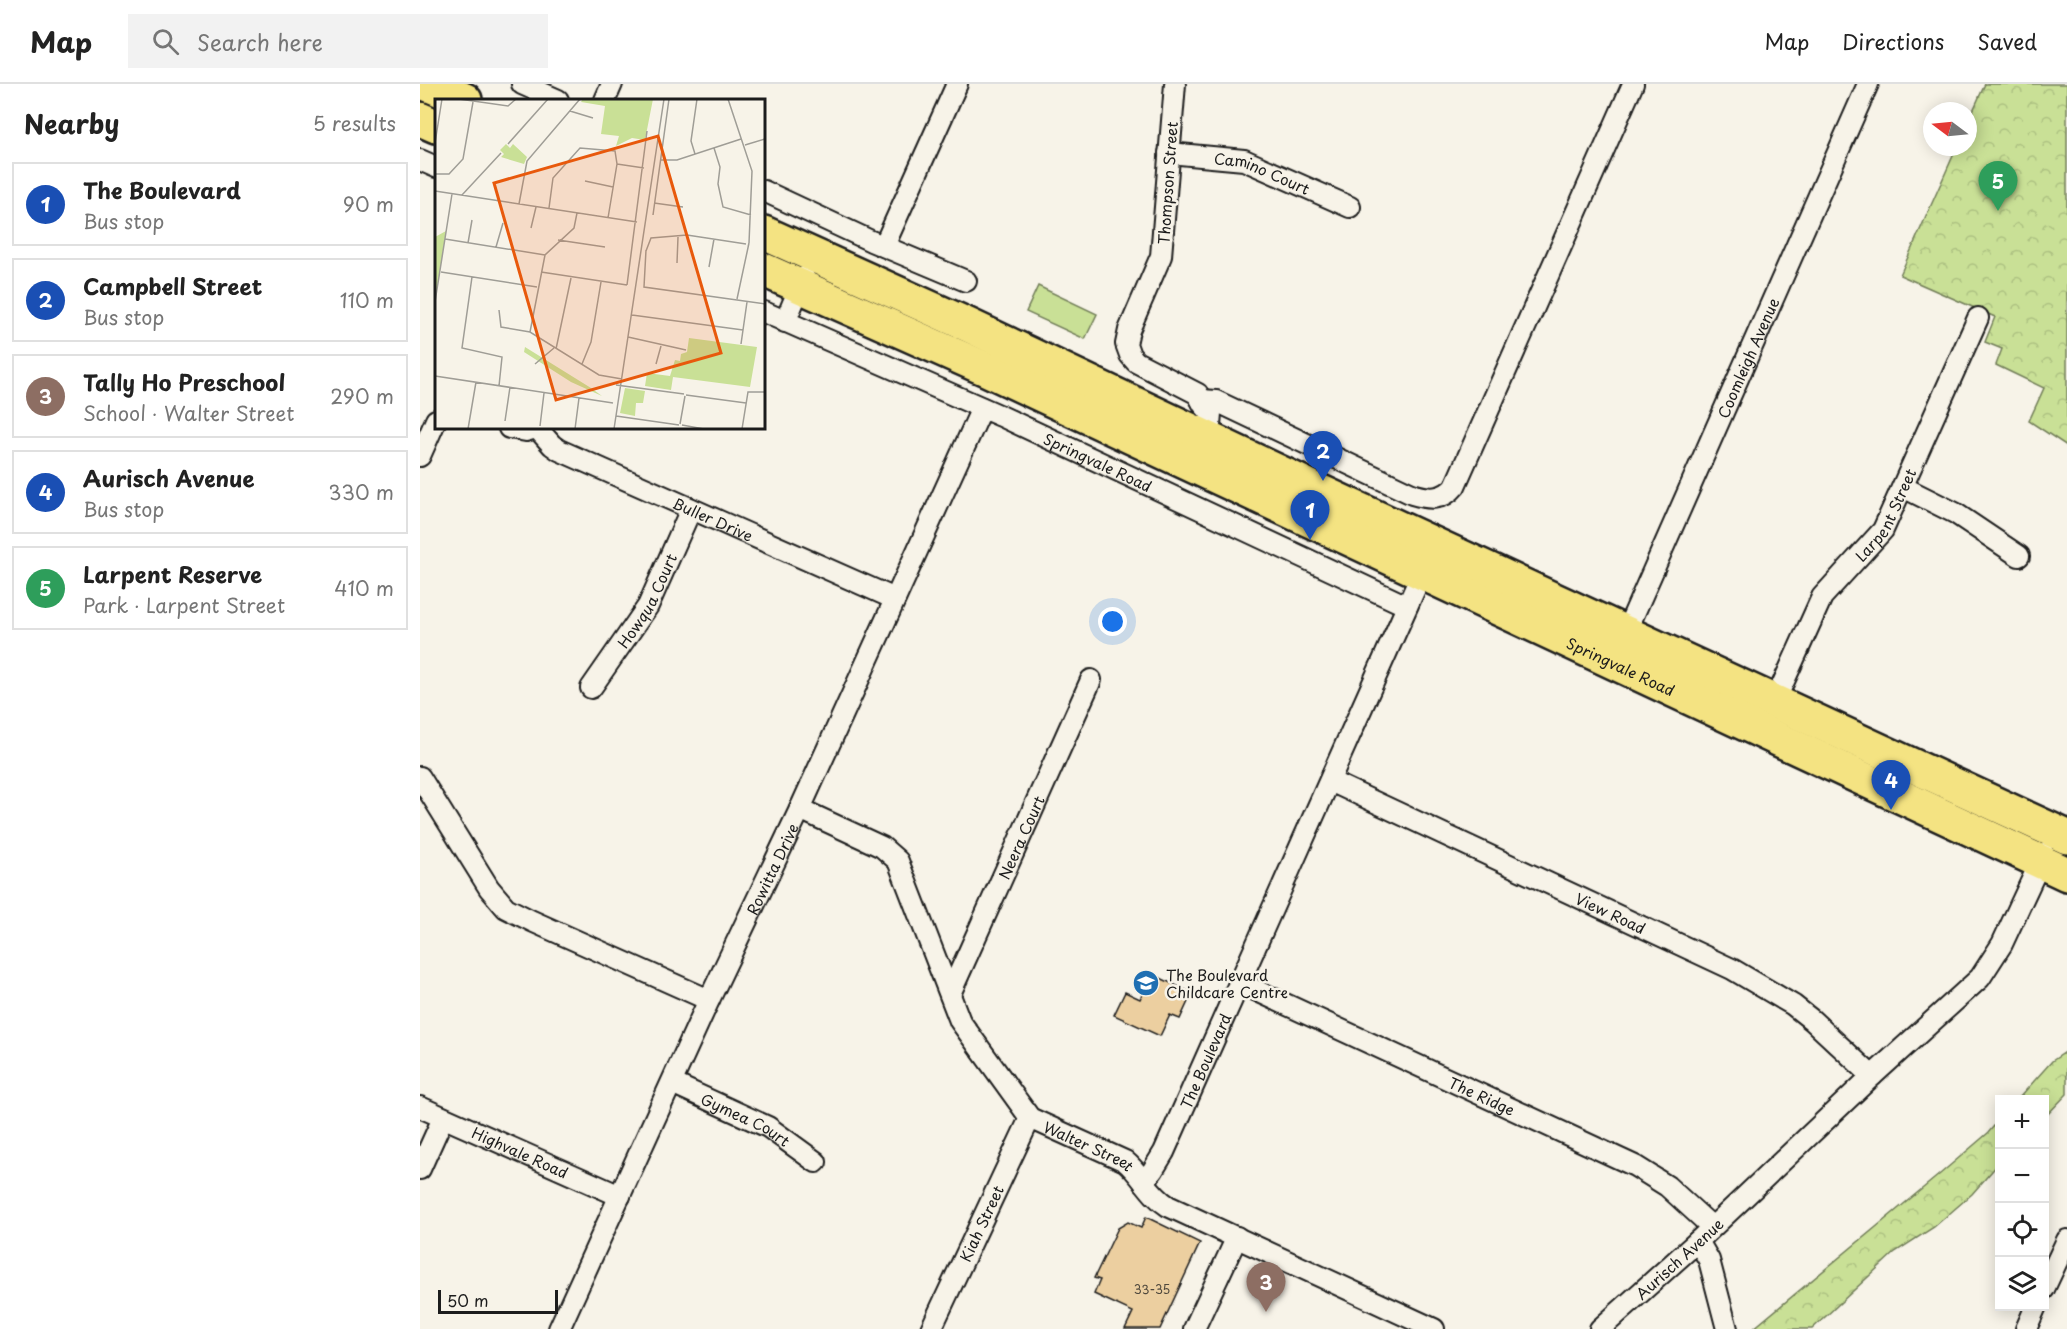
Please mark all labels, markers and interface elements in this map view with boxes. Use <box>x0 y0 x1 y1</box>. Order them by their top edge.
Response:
search box <box>128 14 548 68</box>
text: Map <box>30 20 92 63</box>
icon: search <box>149 25 182 58</box>
text: Search here <box>197 25 323 58</box>
text: Map <box>1764 25 1809 57</box>
text: Directions <box>1842 25 1944 57</box>
text: Saved <box>1977 25 2037 57</box>
inset map <box>435 99 765 429</box>
north arrow <box>1923 102 1977 156</box>
text: Nearby <box>24 104 119 143</box>
text: 5 results <box>313 108 396 138</box>
street label: Thompson Street <box>1151 121 1183 245</box>
street label: Camino Court <box>1213 146 1314 199</box>
pin: 5 <box>1978 162 2018 211</box>
text: The Boulevard <box>83 173 241 206</box>
text: 1 <box>41 189 50 219</box>
text: 90 m <box>343 189 394 219</box>
text: Bus stop <box>83 206 164 236</box>
text: Campbell Street <box>83 269 262 302</box>
text: 2 <box>38 285 53 315</box>
text: 110 m <box>340 285 394 315</box>
street label: Coomleigh Avenue <box>1710 294 1784 421</box>
text: Bus stop <box>83 302 164 332</box>
text: Tally Ho Preschool <box>83 365 285 398</box>
text: 3 <box>39 381 52 411</box>
text: 290 m <box>330 381 394 411</box>
text: School · Walter Street <box>83 398 295 428</box>
street label: Springvale Road <box>1040 426 1156 497</box>
pin: 2 <box>1304 432 1342 481</box>
text: Aurisch Avenue <box>83 461 255 494</box>
street label: Larpent Street <box>1849 464 1921 566</box>
text: 4 <box>39 477 52 507</box>
text: 330 m <box>328 477 394 507</box>
pin: 1 <box>1290 490 1330 540</box>
street label: Buller Drive <box>669 491 757 546</box>
text: Bus stop <box>83 494 164 524</box>
street label: Howqua Court <box>611 549 682 652</box>
text: Larpent Reserve <box>83 557 262 590</box>
text: 5 <box>39 573 52 603</box>
text: 410 m <box>334 573 394 603</box>
text: Park · Larpent Street <box>83 590 285 620</box>
your location <box>1098 607 1127 636</box>
street label: Springvale Road <box>1563 630 1679 701</box>
pin: 4 <box>1872 760 1910 810</box>
street label: Neera Court <box>992 791 1049 883</box>
street label: Rowitta Drive <box>740 819 803 919</box>
street label: View Road <box>1572 886 1650 939</box>
place label: The Boulevard Childcare Centre <box>1166 963 1288 1003</box>
school or university icon: The Boulevard Childcare Centre <box>1131 968 1161 998</box>
street label: The Boulevard <box>1173 1009 1236 1112</box>
street label: The Ridge <box>1445 1070 1519 1120</box>
street label: Gymea Court <box>697 1086 795 1151</box>
map controls <box>1995 1095 2049 1311</box>
button: + <box>1995 1095 2049 1149</box>
street label: Walter Street <box>1040 1114 1140 1176</box>
street label: Highvale Road <box>469 1120 572 1183</box>
button: − <box>1995 1149 2049 1203</box>
street label: Kiah Street <box>953 1181 1009 1265</box>
button: locate <box>1995 1203 2049 1257</box>
street label: Aurisch Avenue <box>1630 1212 1728 1304</box>
button: layers <box>1995 1257 2049 1311</box>
pin: 3 <box>1246 1262 1286 1312</box>
house number: 33-35 <box>1134 1280 1170 1298</box>
scale bar <box>438 1287 558 1314</box>
text: 50 m <box>447 1288 488 1312</box>

